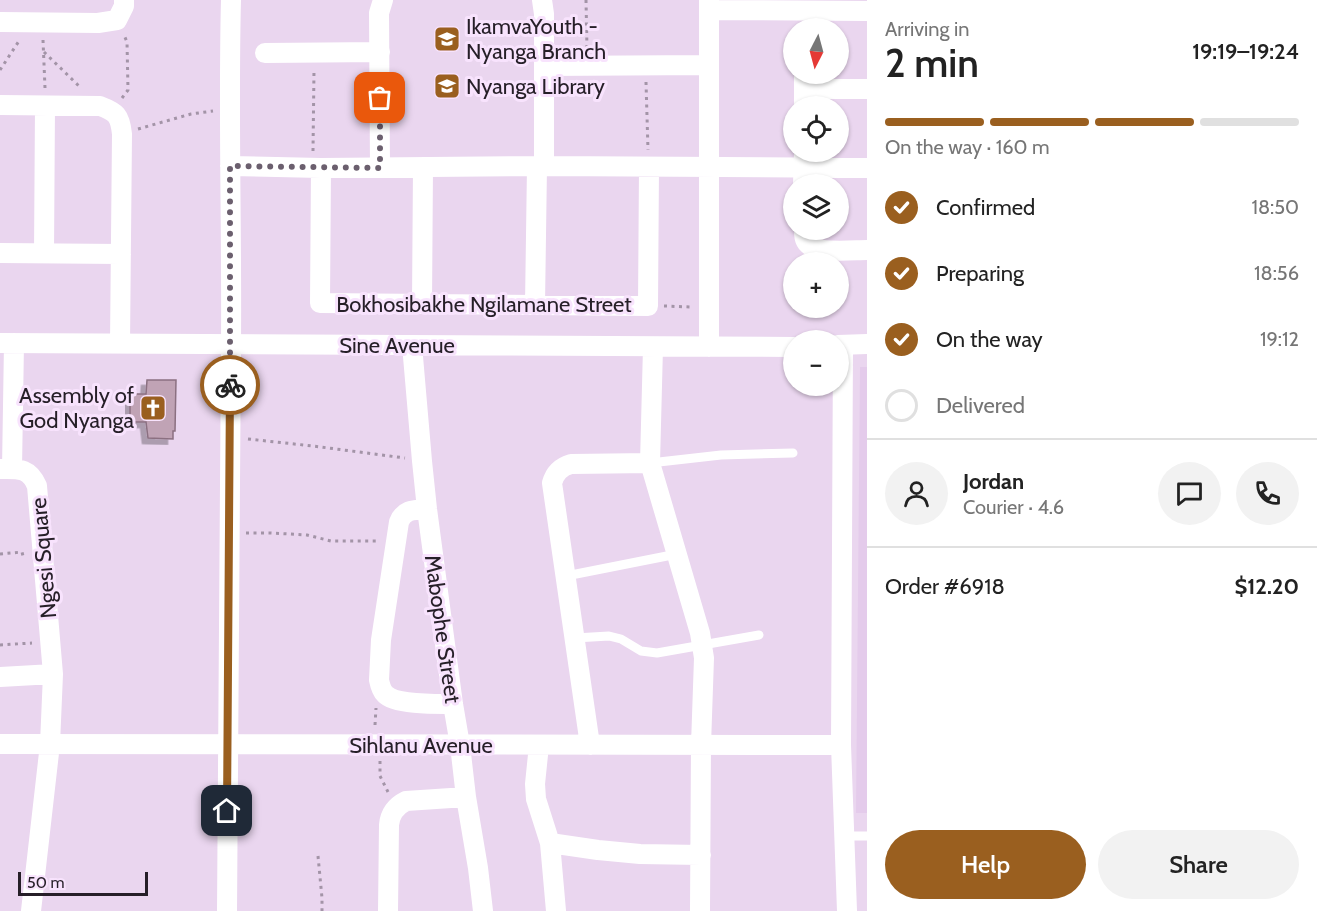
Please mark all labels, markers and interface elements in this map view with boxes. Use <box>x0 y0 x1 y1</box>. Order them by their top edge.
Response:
place label: IkamvaYouth - Nyanga Branch <box>466 13 606 65</box>
text: Arriving in <box>885 17 969 41</box>
north arrow <box>783 18 849 84</box>
map controls <box>783 18 849 396</box>
school or university icon: IkamvaYouth - Nyanga Branch <box>432 24 462 54</box>
text: 19:19–19:24 <box>1192 38 1299 65</box>
text: 2 min <box>885 39 979 87</box>
school or university icon: Nyanga Library <box>432 71 462 101</box>
pin <box>354 72 405 123</box>
place label: Nyanga Library <box>466 73 605 100</box>
icon: bag <box>363 81 396 114</box>
button: locate <box>783 96 849 162</box>
text: On the way · 160 m <box>885 135 1050 159</box>
button: layers <box>783 174 849 240</box>
icon: check <box>885 191 918 224</box>
text: Confirmed <box>936 194 1035 221</box>
text: 18:50 <box>1251 195 1299 219</box>
button: + <box>783 252 849 318</box>
icon: check <box>885 257 918 290</box>
text: Preparing <box>936 260 1024 287</box>
text: 18:56 <box>1254 261 1299 285</box>
street label: Bokhosibakhe Ngilamane Street <box>336 291 632 318</box>
icon: check <box>885 323 918 356</box>
text: On the way <box>936 326 1043 353</box>
text: 19:12 <box>1260 327 1299 351</box>
button: − <box>783 330 849 396</box>
street label: Sine Avenue <box>339 332 455 359</box>
courier <box>200 355 260 415</box>
icon: bike <box>214 369 247 402</box>
place label: Assembly of God Nyanga <box>19 382 134 434</box>
text: Delivered <box>936 392 1025 419</box>
church icon: Assembly of God Nyanga <box>138 393 168 423</box>
button: person <box>885 462 948 525</box>
button: chat <box>1158 462 1221 525</box>
button: phone <box>1236 462 1299 525</box>
text: Jordan <box>963 468 1024 495</box>
text: Courier · 4.6 <box>963 495 1064 519</box>
street label: Ngesi Square <box>25 496 62 620</box>
street label: Mabophe Street <box>419 553 466 706</box>
text: Order #6918 <box>885 573 1005 600</box>
text: $12.20 <box>1234 573 1299 600</box>
street label: Sihlanu Avenue <box>349 732 493 759</box>
pin <box>201 785 252 836</box>
icon: home <box>210 794 243 827</box>
button: Help <box>885 830 1086 899</box>
button: Share <box>1098 830 1299 899</box>
scale bar <box>18 869 148 896</box>
text: 50 m <box>27 873 64 892</box>

